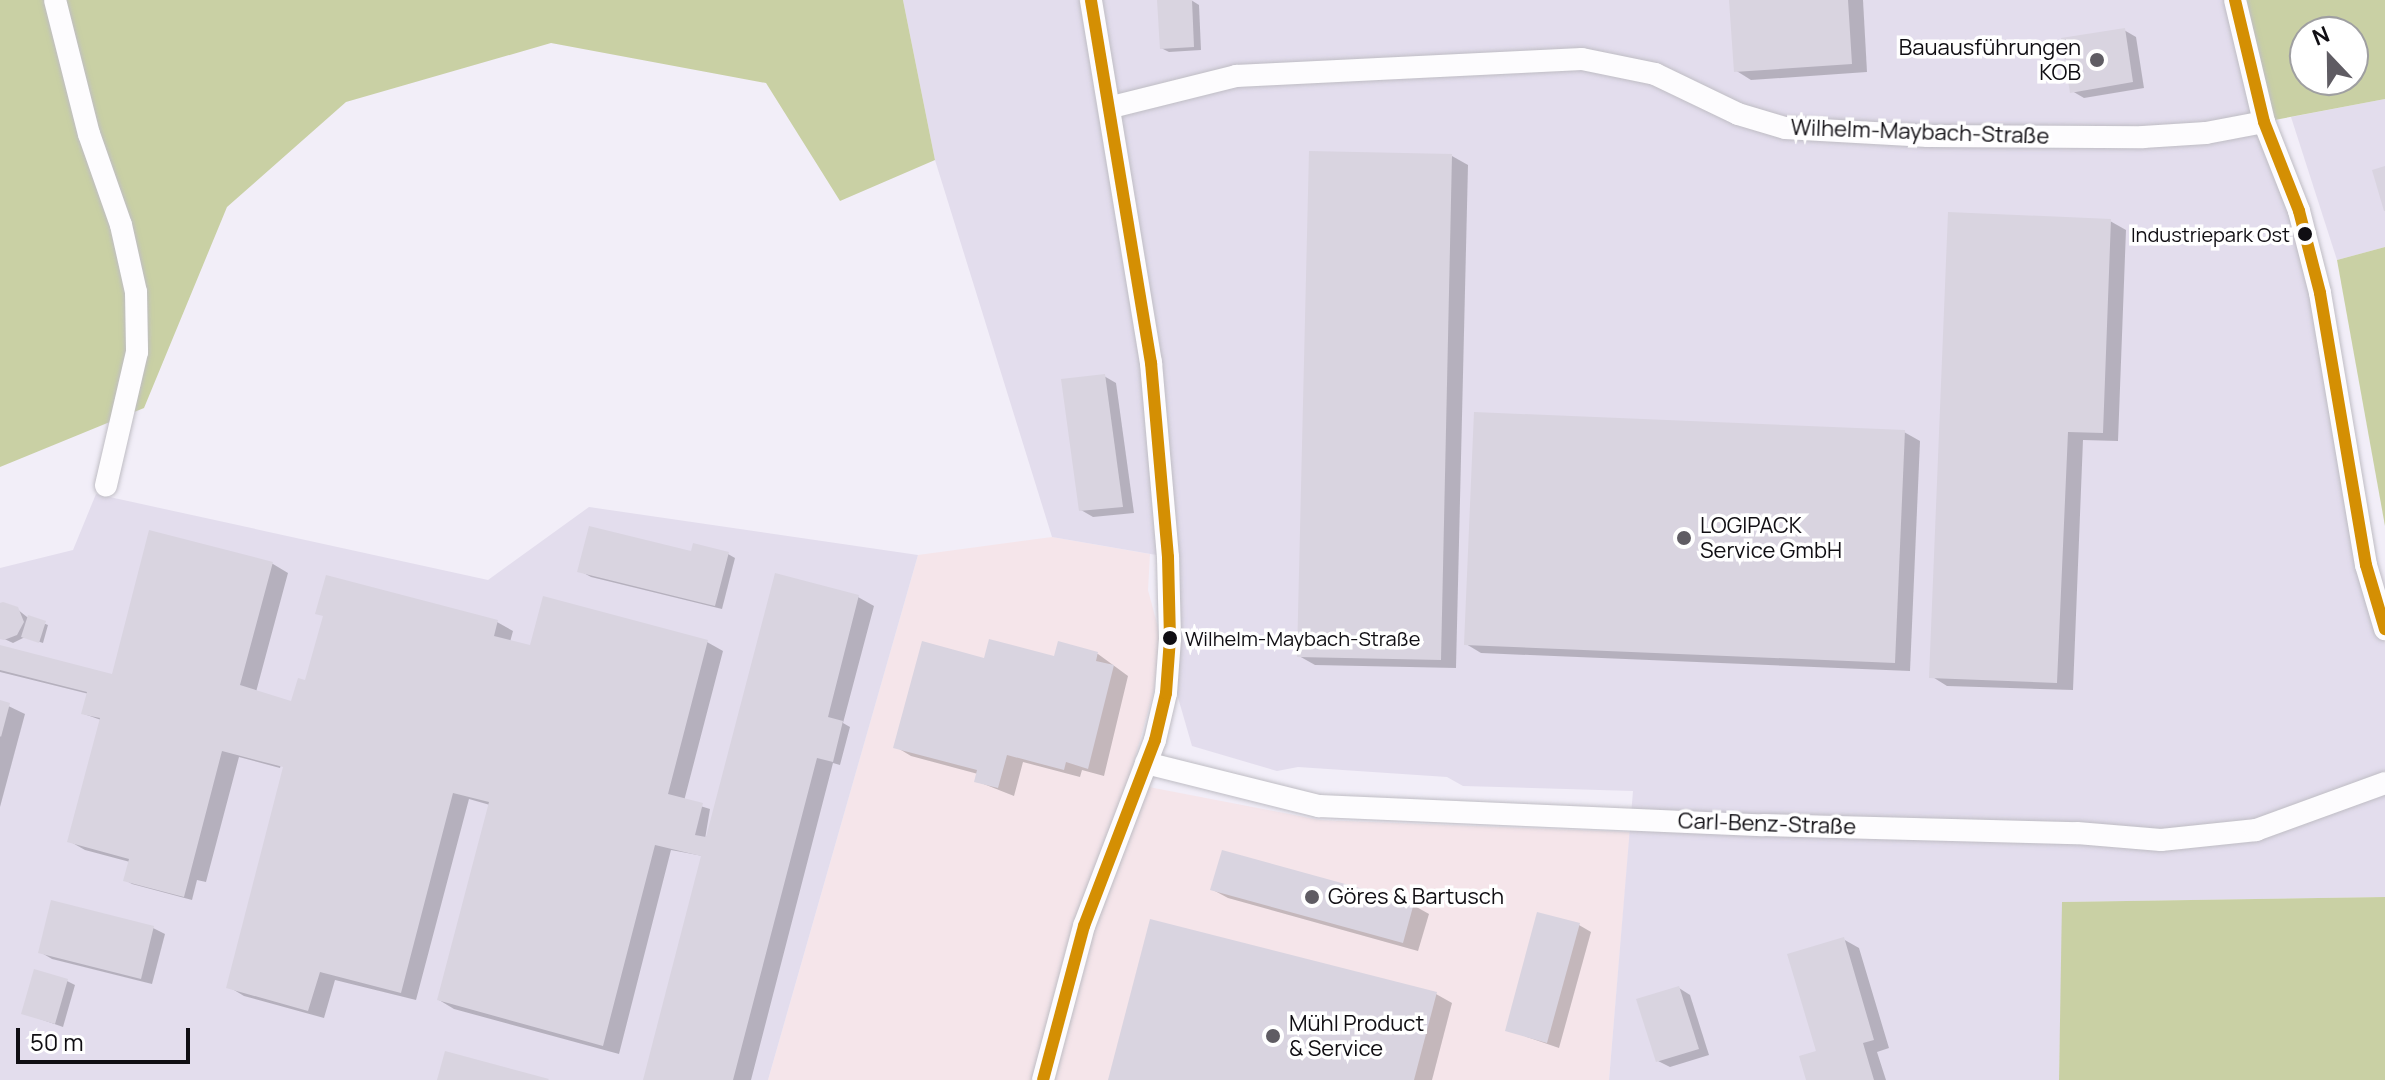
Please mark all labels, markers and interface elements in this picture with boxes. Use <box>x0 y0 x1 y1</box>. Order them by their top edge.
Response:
north arrow <box>2289 16 2369 96</box>
text: N <box>2308 19 2334 52</box>
place label: Bauausführungen KOB <box>1899 34 2081 86</box>
marker: Bauausführungen KOB <box>2088 51 2106 69</box>
street label: Wilhelm-Maybach-Straße <box>1790 114 2050 150</box>
place label: Industriepark Ost <box>2131 222 2290 246</box>
marker: Industriepark Ost <box>2297 226 2313 242</box>
place label: LOGIPACK Service GmbH <box>1700 512 1842 564</box>
marker: LOGIPACK Service GmbH <box>1675 529 1693 547</box>
place label: Wilhelm-Maybach-Straße <box>1185 626 1420 650</box>
marker: Wilhelm-Maybach-Straße <box>1162 630 1178 646</box>
street label: Carl-Benz-Straße <box>1677 808 1857 840</box>
place label: Göres & Bartusch <box>1328 884 1504 910</box>
marker: Göres & Bartusch <box>1303 888 1321 906</box>
place label: Mühl Product & Service <box>1289 1010 1424 1062</box>
scale bar <box>20 1012 194 1062</box>
text: 50 m <box>30 1025 84 1058</box>
marker: Mühl Product & Service <box>1264 1027 1282 1045</box>

